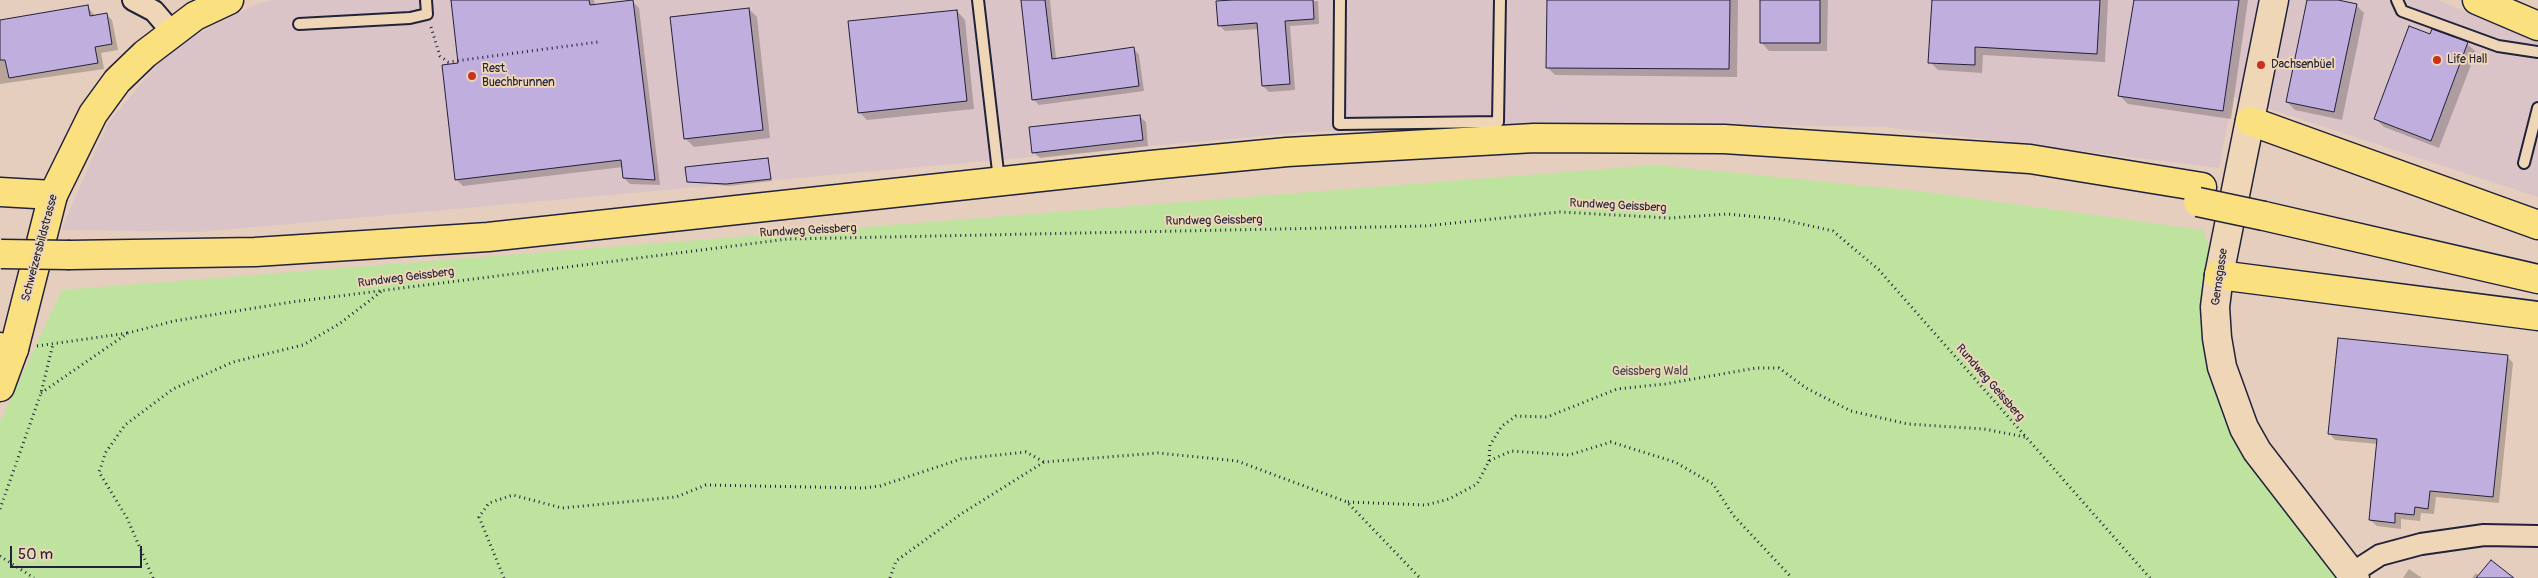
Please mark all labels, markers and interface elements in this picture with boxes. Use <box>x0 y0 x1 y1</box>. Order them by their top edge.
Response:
place label: Life Hall <box>2447 53 2487 67</box>
marker: Life Hall <box>2431 54 2443 66</box>
place label: Dachsenbüel <box>2271 58 2335 72</box>
marker: Dachsenbüel <box>2255 59 2267 71</box>
place label: Rest. Buechbrunnen <box>482 62 555 90</box>
marker: Rest. Buechbrunnen <box>466 70 478 82</box>
street label: Schweizersbildstrasse <box>19 193 61 303</box>
street label: Rundweg Geissberg <box>1569 196 1667 216</box>
street label: Rundweg Geissberg <box>1165 213 1263 229</box>
street label: Rundweg Geissberg <box>759 221 857 241</box>
street label: Gemsgasse <box>2209 247 2231 307</box>
street label: Rundweg Geissberg <box>357 265 455 291</box>
street label: Rundweg Geissberg <box>1953 342 2027 424</box>
park label: Geissberg Wald <box>1612 365 1688 379</box>
scale bar <box>12 536 145 568</box>
text: 50 m <box>18 545 53 564</box>

